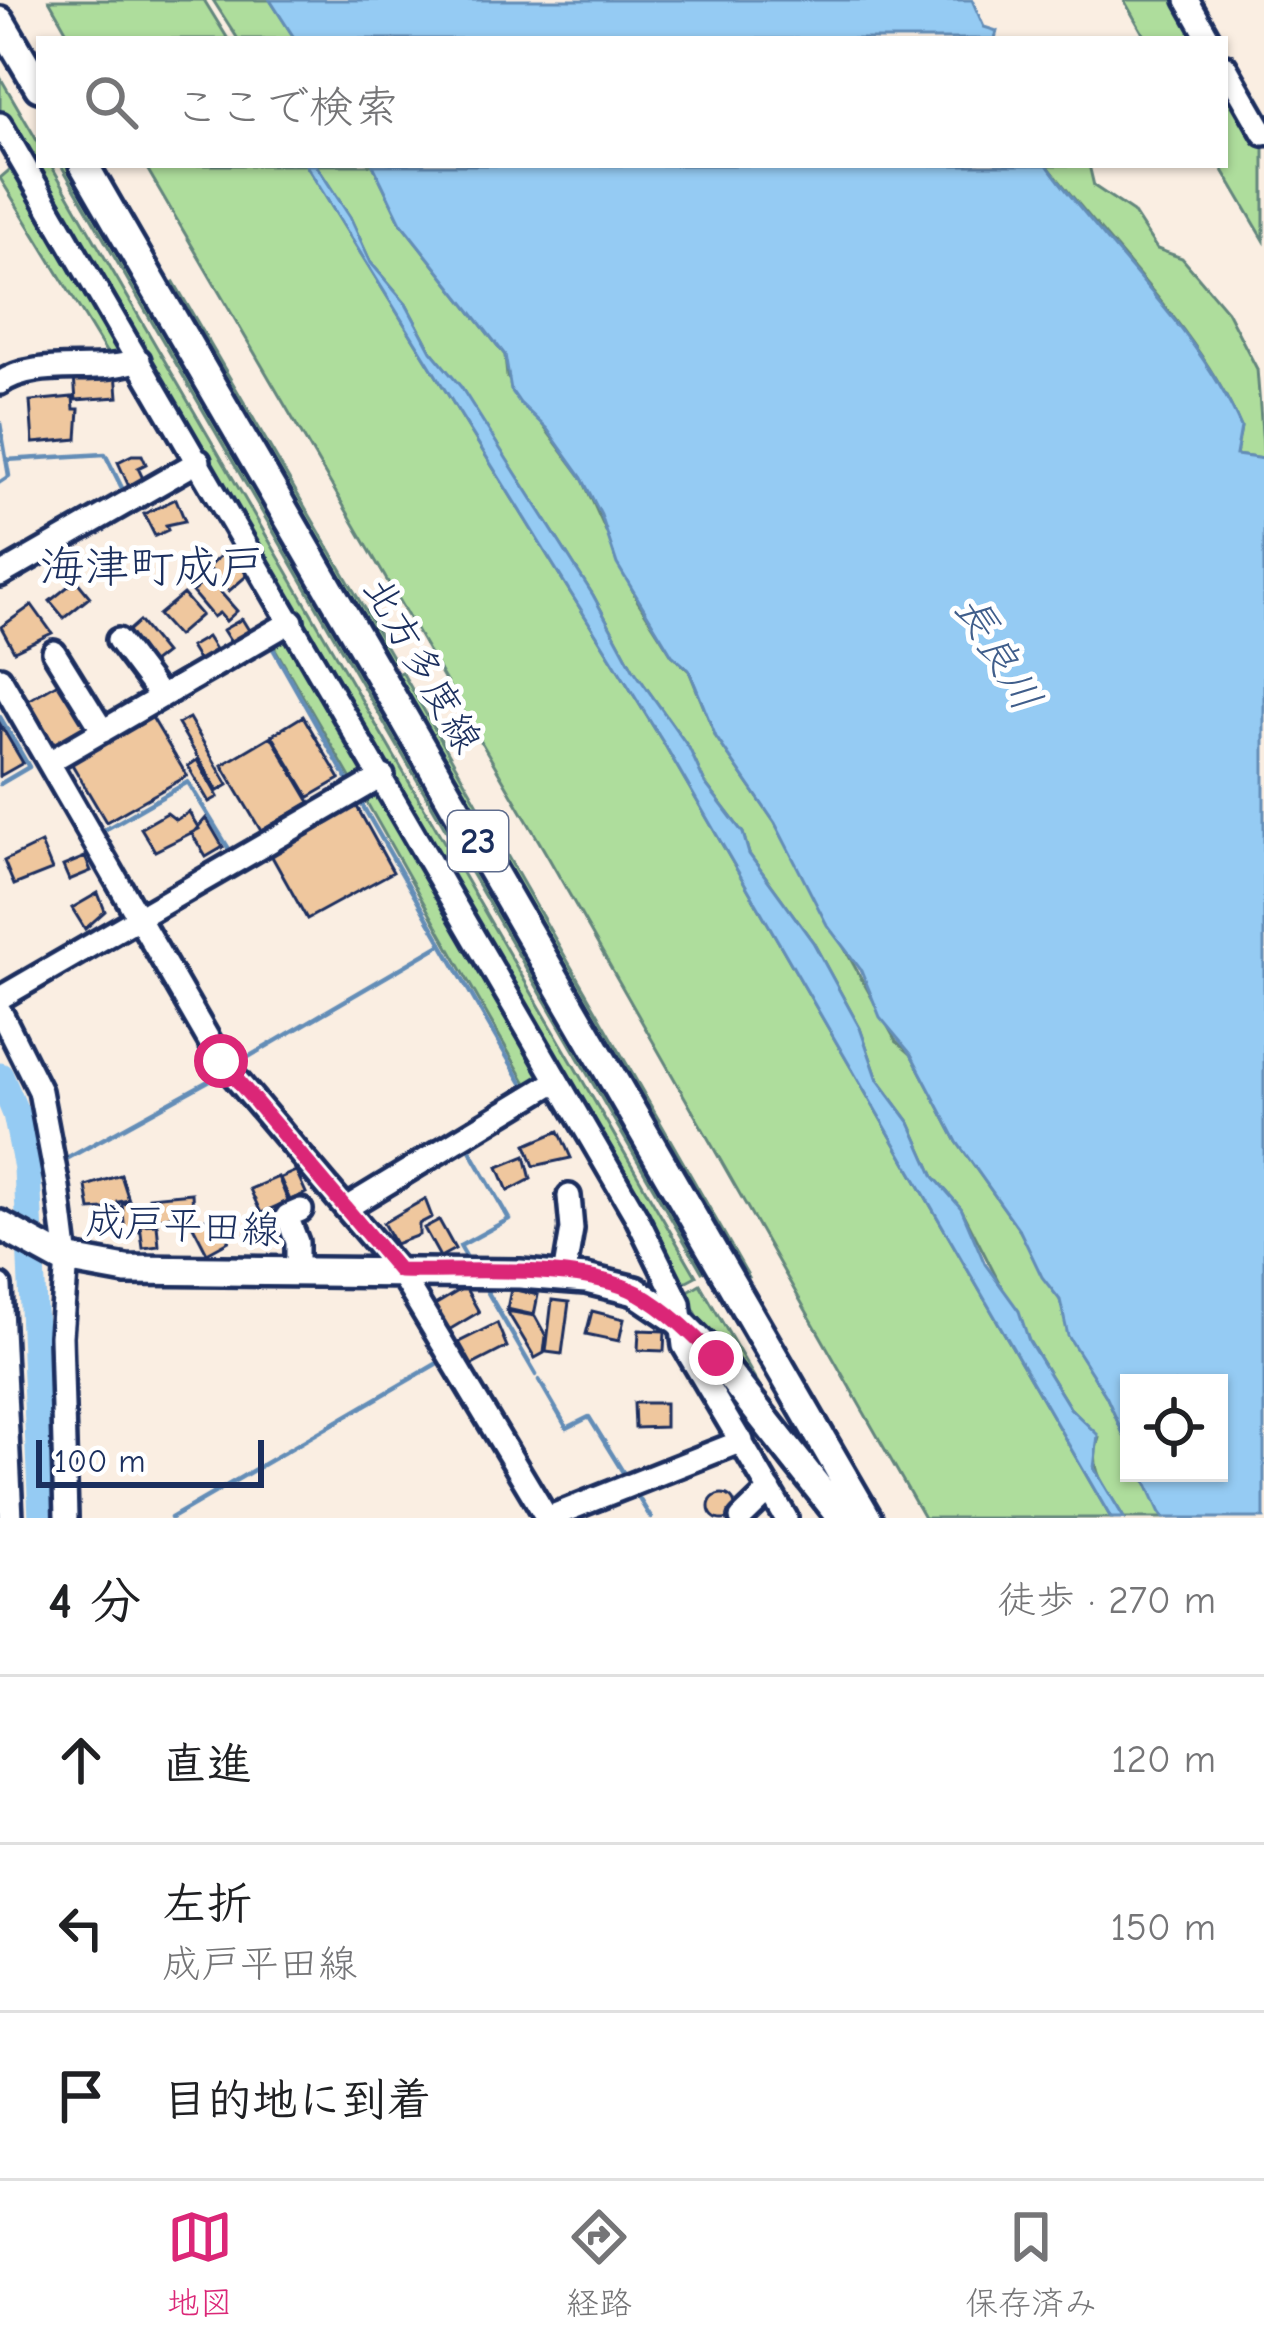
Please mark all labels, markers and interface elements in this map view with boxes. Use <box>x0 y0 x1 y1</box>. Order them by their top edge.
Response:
search box <box>36 36 1228 168</box>
icon: search <box>78 69 144 135</box>
text: ここで検索 <box>174 81 399 133</box>
district label: 海津町成戸 <box>39 541 265 593</box>
street label: 北方多度線 <box>354 569 490 761</box>
water label: 長良川 <box>945 586 1051 720</box>
road number: 23 <box>448 811 508 871</box>
route start <box>194 1034 248 1088</box>
street label: 成戸平田線 <box>84 1198 282 1254</box>
route end <box>689 1331 743 1385</box>
map controls <box>1120 1374 1228 1482</box>
button: locate <box>1120 1374 1228 1482</box>
scale bar <box>36 1434 264 1487</box>
text: 100 m <box>54 1442 146 1480</box>
text: 4 分 <box>48 1572 141 1631</box>
text: 徒歩 · 270 m <box>997 1578 1216 1623</box>
icon: ahead <box>48 1727 114 1793</box>
text: 120 m <box>1111 1737 1216 1782</box>
text: 直進 <box>162 1738 252 1790</box>
text: 左折 <box>162 1878 252 1930</box>
icon: left <box>48 1895 114 1961</box>
text: 150 m <box>1110 1905 1216 1950</box>
text: 成戸平田線 <box>162 1942 357 1987</box>
icon: arrive <box>48 2063 114 2129</box>
text: 目的地に到着 <box>162 2074 432 2126</box>
tab: 地図 <box>167 2204 233 2324</box>
tab: 経路 <box>566 2204 632 2324</box>
tab: 保存済み <box>965 2204 1097 2324</box>

